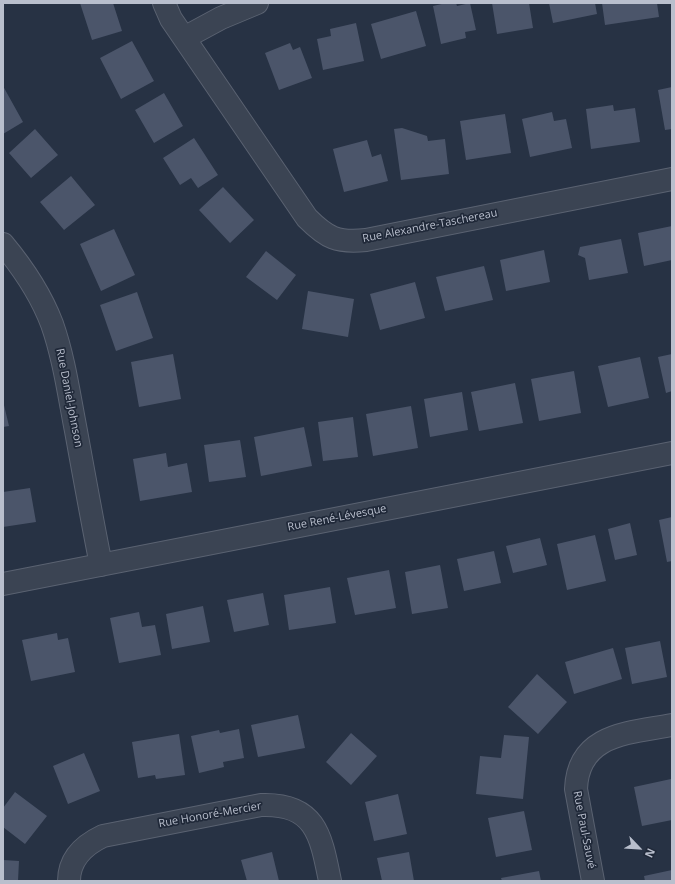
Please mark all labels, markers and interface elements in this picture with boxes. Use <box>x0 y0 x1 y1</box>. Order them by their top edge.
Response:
street label: Rue Alexandre-Taschereau <box>361 206 499 246</box>
street label: Rue Daniel-Johnson <box>53 347 85 449</box>
street label: Rue René-Lévesque <box>286 502 388 534</box>
street label: Rue Paul-Sauvé <box>570 790 598 870</box>
street label: Rue Honoré-Mercier <box>158 799 262 831</box>
north arrow <box>619 828 659 868</box>
text: N <box>642 846 659 861</box>

